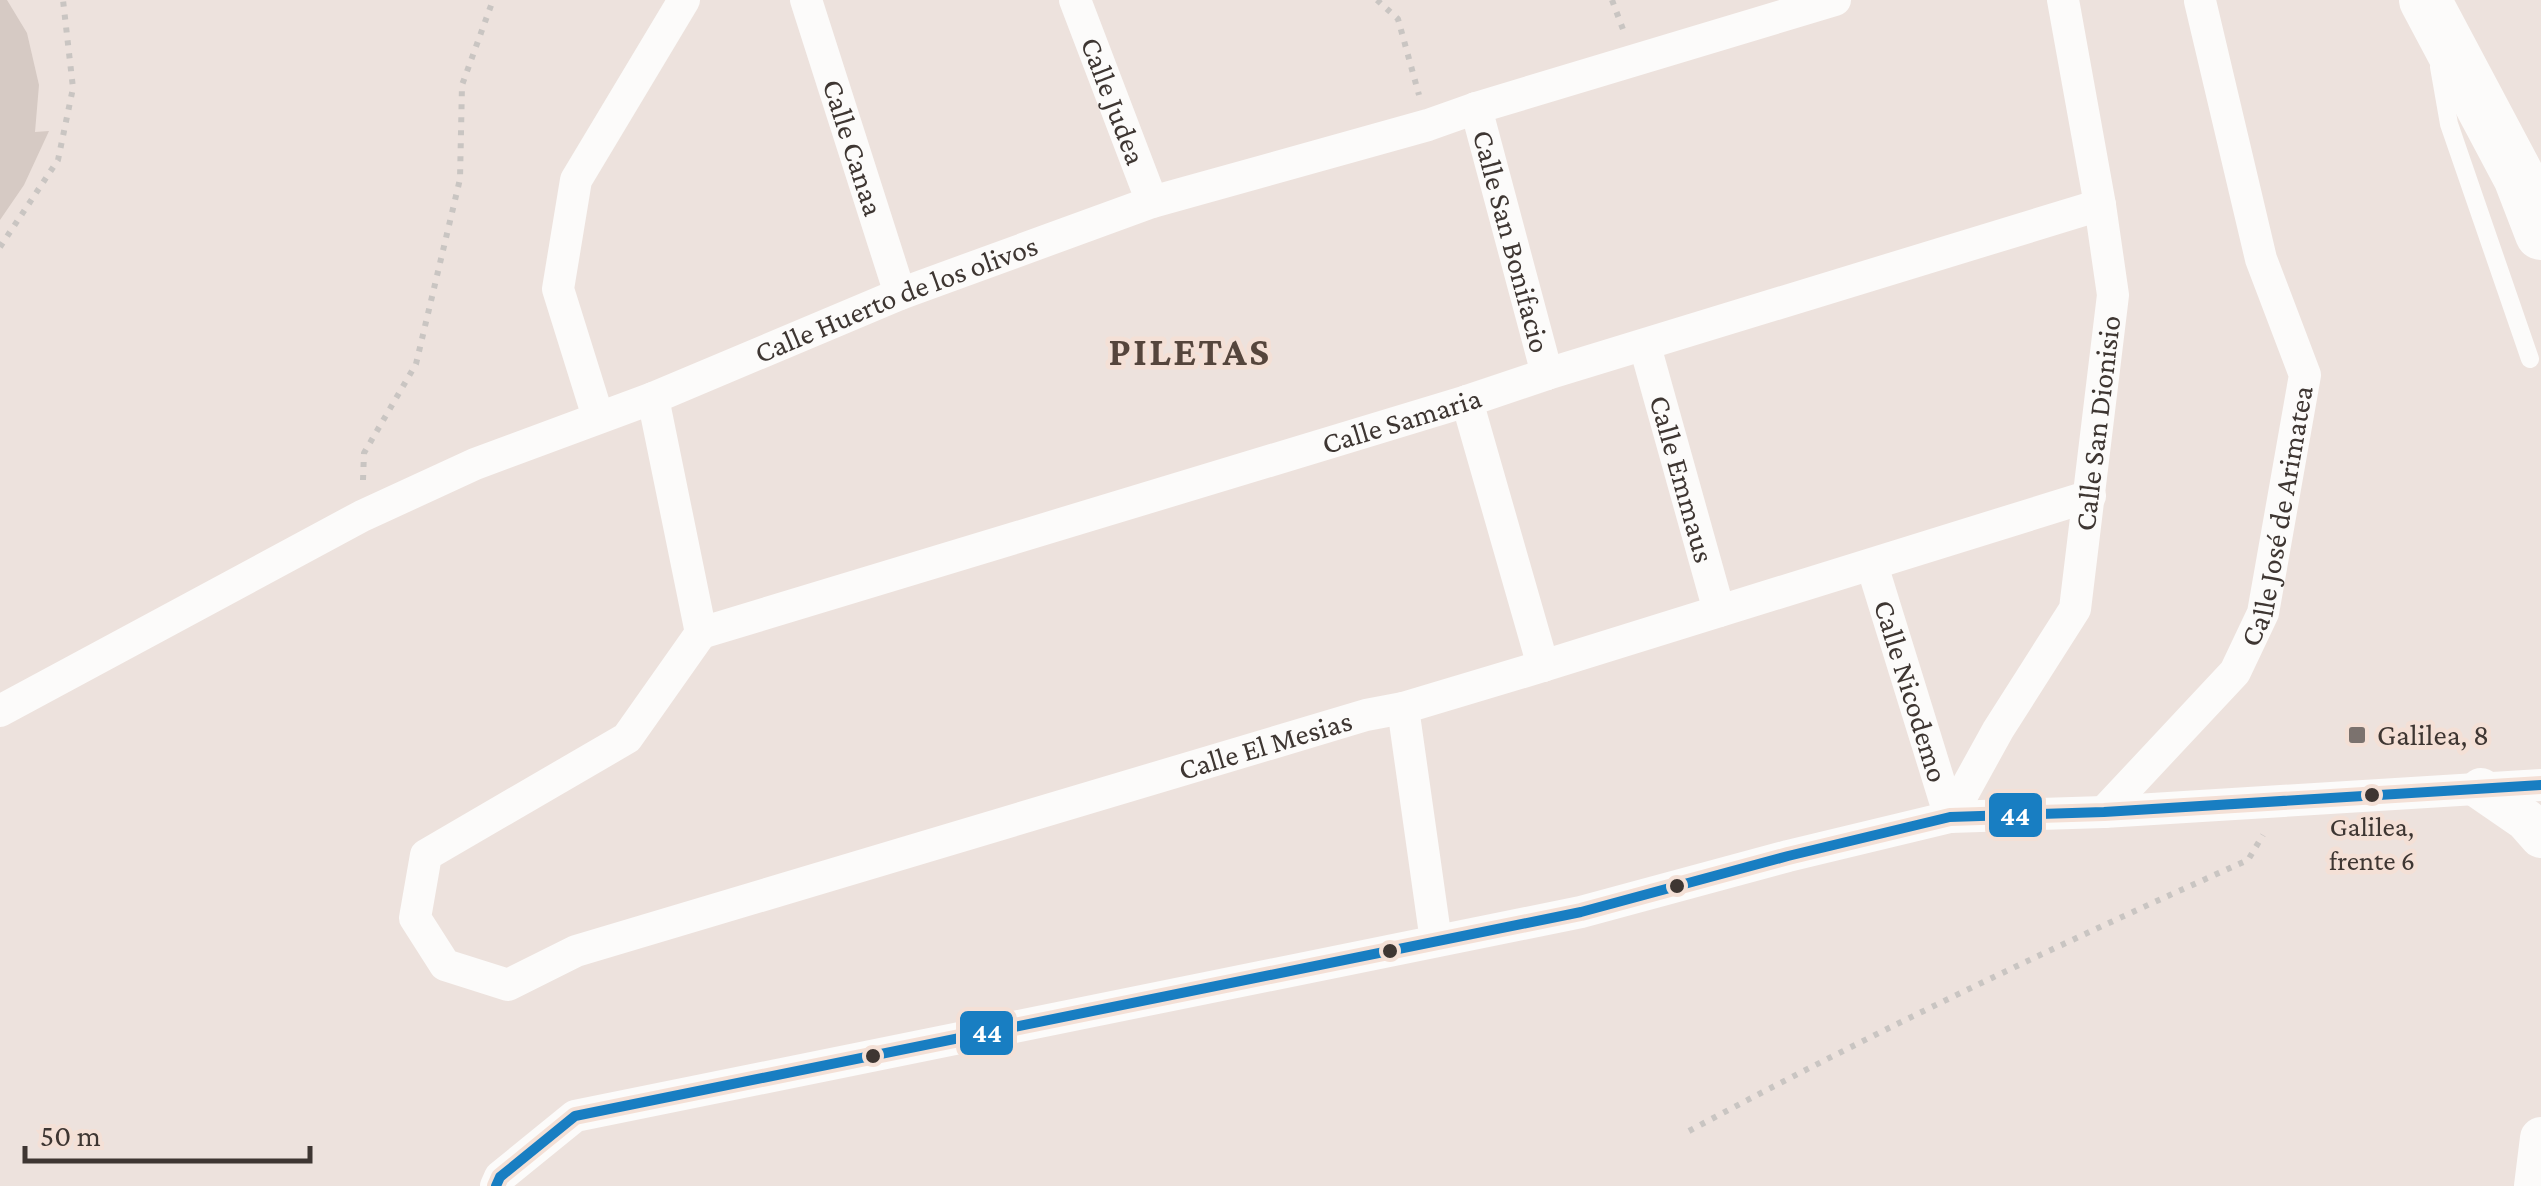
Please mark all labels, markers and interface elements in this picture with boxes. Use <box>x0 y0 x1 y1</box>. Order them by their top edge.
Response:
street label: Calle Judea <box>1075 32 1153 169</box>
street label: Calle Canaa <box>816 75 891 220</box>
street label: Calle San Bonifacio <box>1467 126 1558 356</box>
street label: Calle Huerto de los olivos <box>749 228 1042 369</box>
street label: Calle San Dionisio <box>2068 313 2126 533</box>
district label: PILETAS <box>1109 329 1271 374</box>
street label: Calle Samaria <box>1318 380 1485 460</box>
street label: Calle José de Arimatea <box>2233 383 2319 651</box>
street label: Calle Emmaus <box>1644 391 1722 566</box>
street label: Calle Nicodemo <box>1868 596 1955 786</box>
street label: Calle El Mesias <box>1174 703 1356 786</box>
place label: Galilea, 8 <box>2377 718 2489 751</box>
marker: Galilea, 8 <box>2346 724 2368 746</box>
marker: Galilea, frente 6 <box>2362 785 2382 805</box>
line badge: 44 <box>1987 791 2044 839</box>
text: 44 <box>2000 800 2030 831</box>
place label: Galilea, frente 6 <box>2329 811 2415 876</box>
unlabelled marker <box>1667 876 1687 896</box>
unlabelled marker <box>1380 941 1400 961</box>
line badge: 44 <box>958 1009 1015 1057</box>
text: 44 <box>972 1017 1002 1048</box>
unlabelled marker <box>863 1046 883 1066</box>
scale bar <box>25 1101 310 1163</box>
text: 50 m <box>40 1119 101 1152</box>

